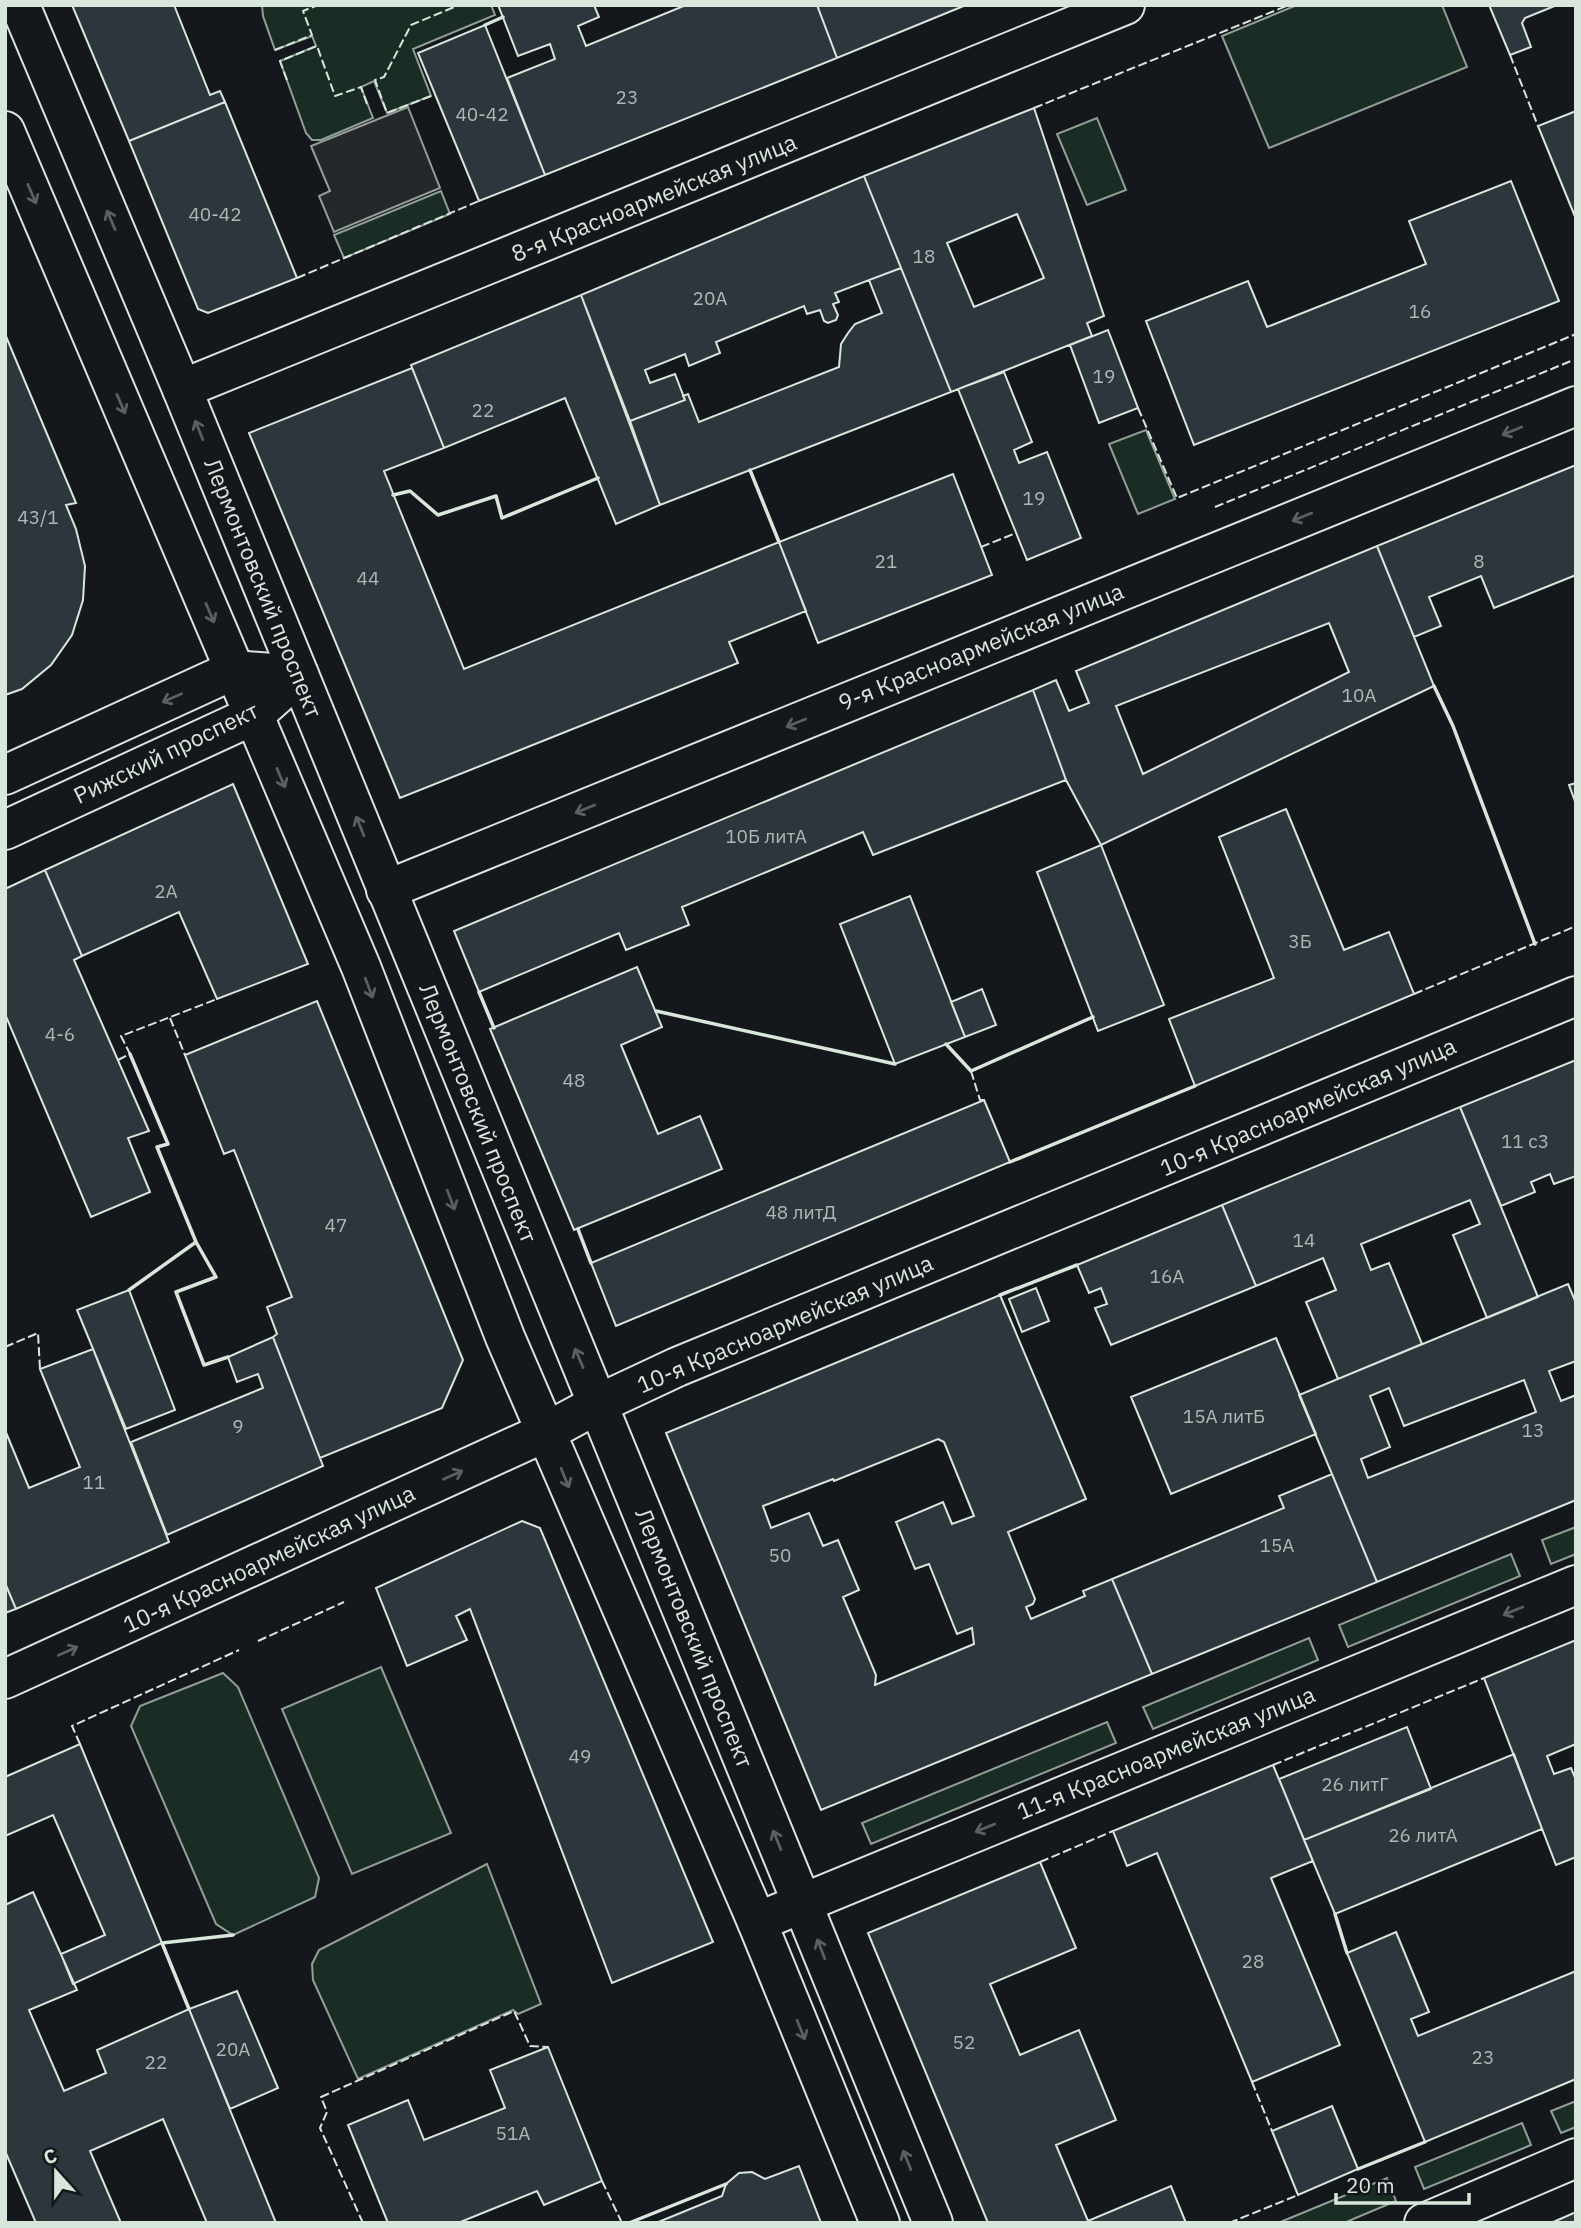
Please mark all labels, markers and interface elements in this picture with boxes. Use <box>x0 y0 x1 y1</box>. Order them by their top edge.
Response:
house number: 23 <box>616 85 638 109</box>
house number: 40-42 <box>455 102 509 126</box>
street label: 8-я Красноармейская улица <box>507 126 801 268</box>
one-way arrow <box>26 183 39 204</box>
house number: 40-42 <box>188 202 242 226</box>
one-way arrow <box>104 210 117 232</box>
house number: 18 <box>913 244 935 268</box>
house number: 20А <box>693 286 727 310</box>
house number: 16 <box>1409 299 1431 323</box>
house number: 19 <box>1093 364 1115 388</box>
one-way arrow <box>115 392 128 414</box>
house number: 22 <box>472 398 494 422</box>
one-way arrow <box>192 420 205 442</box>
one-way arrow <box>1502 426 1524 439</box>
street label: Лермонтовский проспект <box>198 453 330 722</box>
house number: 19 <box>1023 486 1045 510</box>
house number: 43/1 <box>17 505 59 529</box>
one-way arrow <box>1291 511 1313 524</box>
house number: 21 <box>875 549 897 573</box>
house number: 8 <box>1473 549 1485 573</box>
house number: 44 <box>357 566 379 590</box>
street label: 9-я Красноармейская улица <box>834 575 1128 717</box>
one-way arrow <box>204 602 217 623</box>
house number: 10А <box>1342 683 1376 707</box>
one-way arrow <box>162 692 183 705</box>
street label: Рижский проспект <box>68 694 263 810</box>
one-way arrow <box>786 717 807 730</box>
one-way arrow <box>275 766 288 788</box>
one-way arrow <box>575 803 597 816</box>
one-way arrow <box>353 816 366 838</box>
house number: 10Б литА <box>725 824 807 848</box>
house number: 2А <box>154 879 178 903</box>
house number: 3Б <box>1288 929 1312 953</box>
one-way arrow <box>363 976 376 998</box>
street label: Лермонтовский проспект <box>413 978 545 1247</box>
house number: 4-6 <box>45 1022 75 1046</box>
street label: 10-я Красноармейская улица <box>1155 1030 1460 1182</box>
house number: 48 <box>563 1068 585 1092</box>
house number: 11 с3 <box>1501 1129 1549 1153</box>
one-way arrow <box>446 1188 459 1210</box>
house number: 48 литД <box>765 1200 837 1224</box>
house number: 47 <box>325 1213 347 1237</box>
house number: 14 <box>1293 1228 1315 1252</box>
street label: 10-я Красноармейская улица <box>632 1247 937 1399</box>
house number: 16А <box>1150 1264 1184 1288</box>
one-way arrow <box>571 1347 584 1369</box>
house number: 15А литБ <box>1183 1404 1265 1428</box>
house number: 9 <box>232 1414 244 1438</box>
house number: 13 <box>1522 1418 1544 1442</box>
one-way arrow <box>559 1467 572 1489</box>
one-way arrow <box>442 1468 463 1481</box>
house number: 11 <box>83 1470 105 1494</box>
street label: 10-я Красноармейская улица <box>118 1477 419 1639</box>
street label: Лермонтовский проспект <box>629 1503 761 1772</box>
house number: 15А <box>1260 1533 1294 1557</box>
house number: 50 <box>769 1543 791 1567</box>
one-way arrow <box>1502 1605 1524 1618</box>
one-way arrow <box>56 1644 78 1657</box>
street label: 11-я Красноармейская улица <box>1012 1678 1319 1826</box>
house number: 49 <box>569 1744 591 1768</box>
house number: 26 литГ <box>1321 1772 1389 1796</box>
one-way arrow <box>975 1822 996 1835</box>
house number: 26 литА <box>1388 1823 1458 1847</box>
one-way arrow <box>770 1829 783 1851</box>
one-way arrow <box>814 1939 827 1960</box>
house number: 28 <box>1242 1949 1264 1973</box>
one-way arrow <box>795 2019 808 2041</box>
house number: 52 <box>953 2030 975 2054</box>
house number: 20А <box>216 2037 250 2061</box>
house number: 23 <box>1472 2045 1494 2069</box>
house number: 22 <box>145 2050 167 2074</box>
house number: 51А <box>496 2121 530 2145</box>
north arrow <box>21 2137 91 2207</box>
text: С <box>40 2143 60 2170</box>
one-way arrow <box>900 2149 913 2171</box>
scale bar <box>1336 2162 1469 2206</box>
text: 20 m <box>1346 2171 1395 2199</box>

